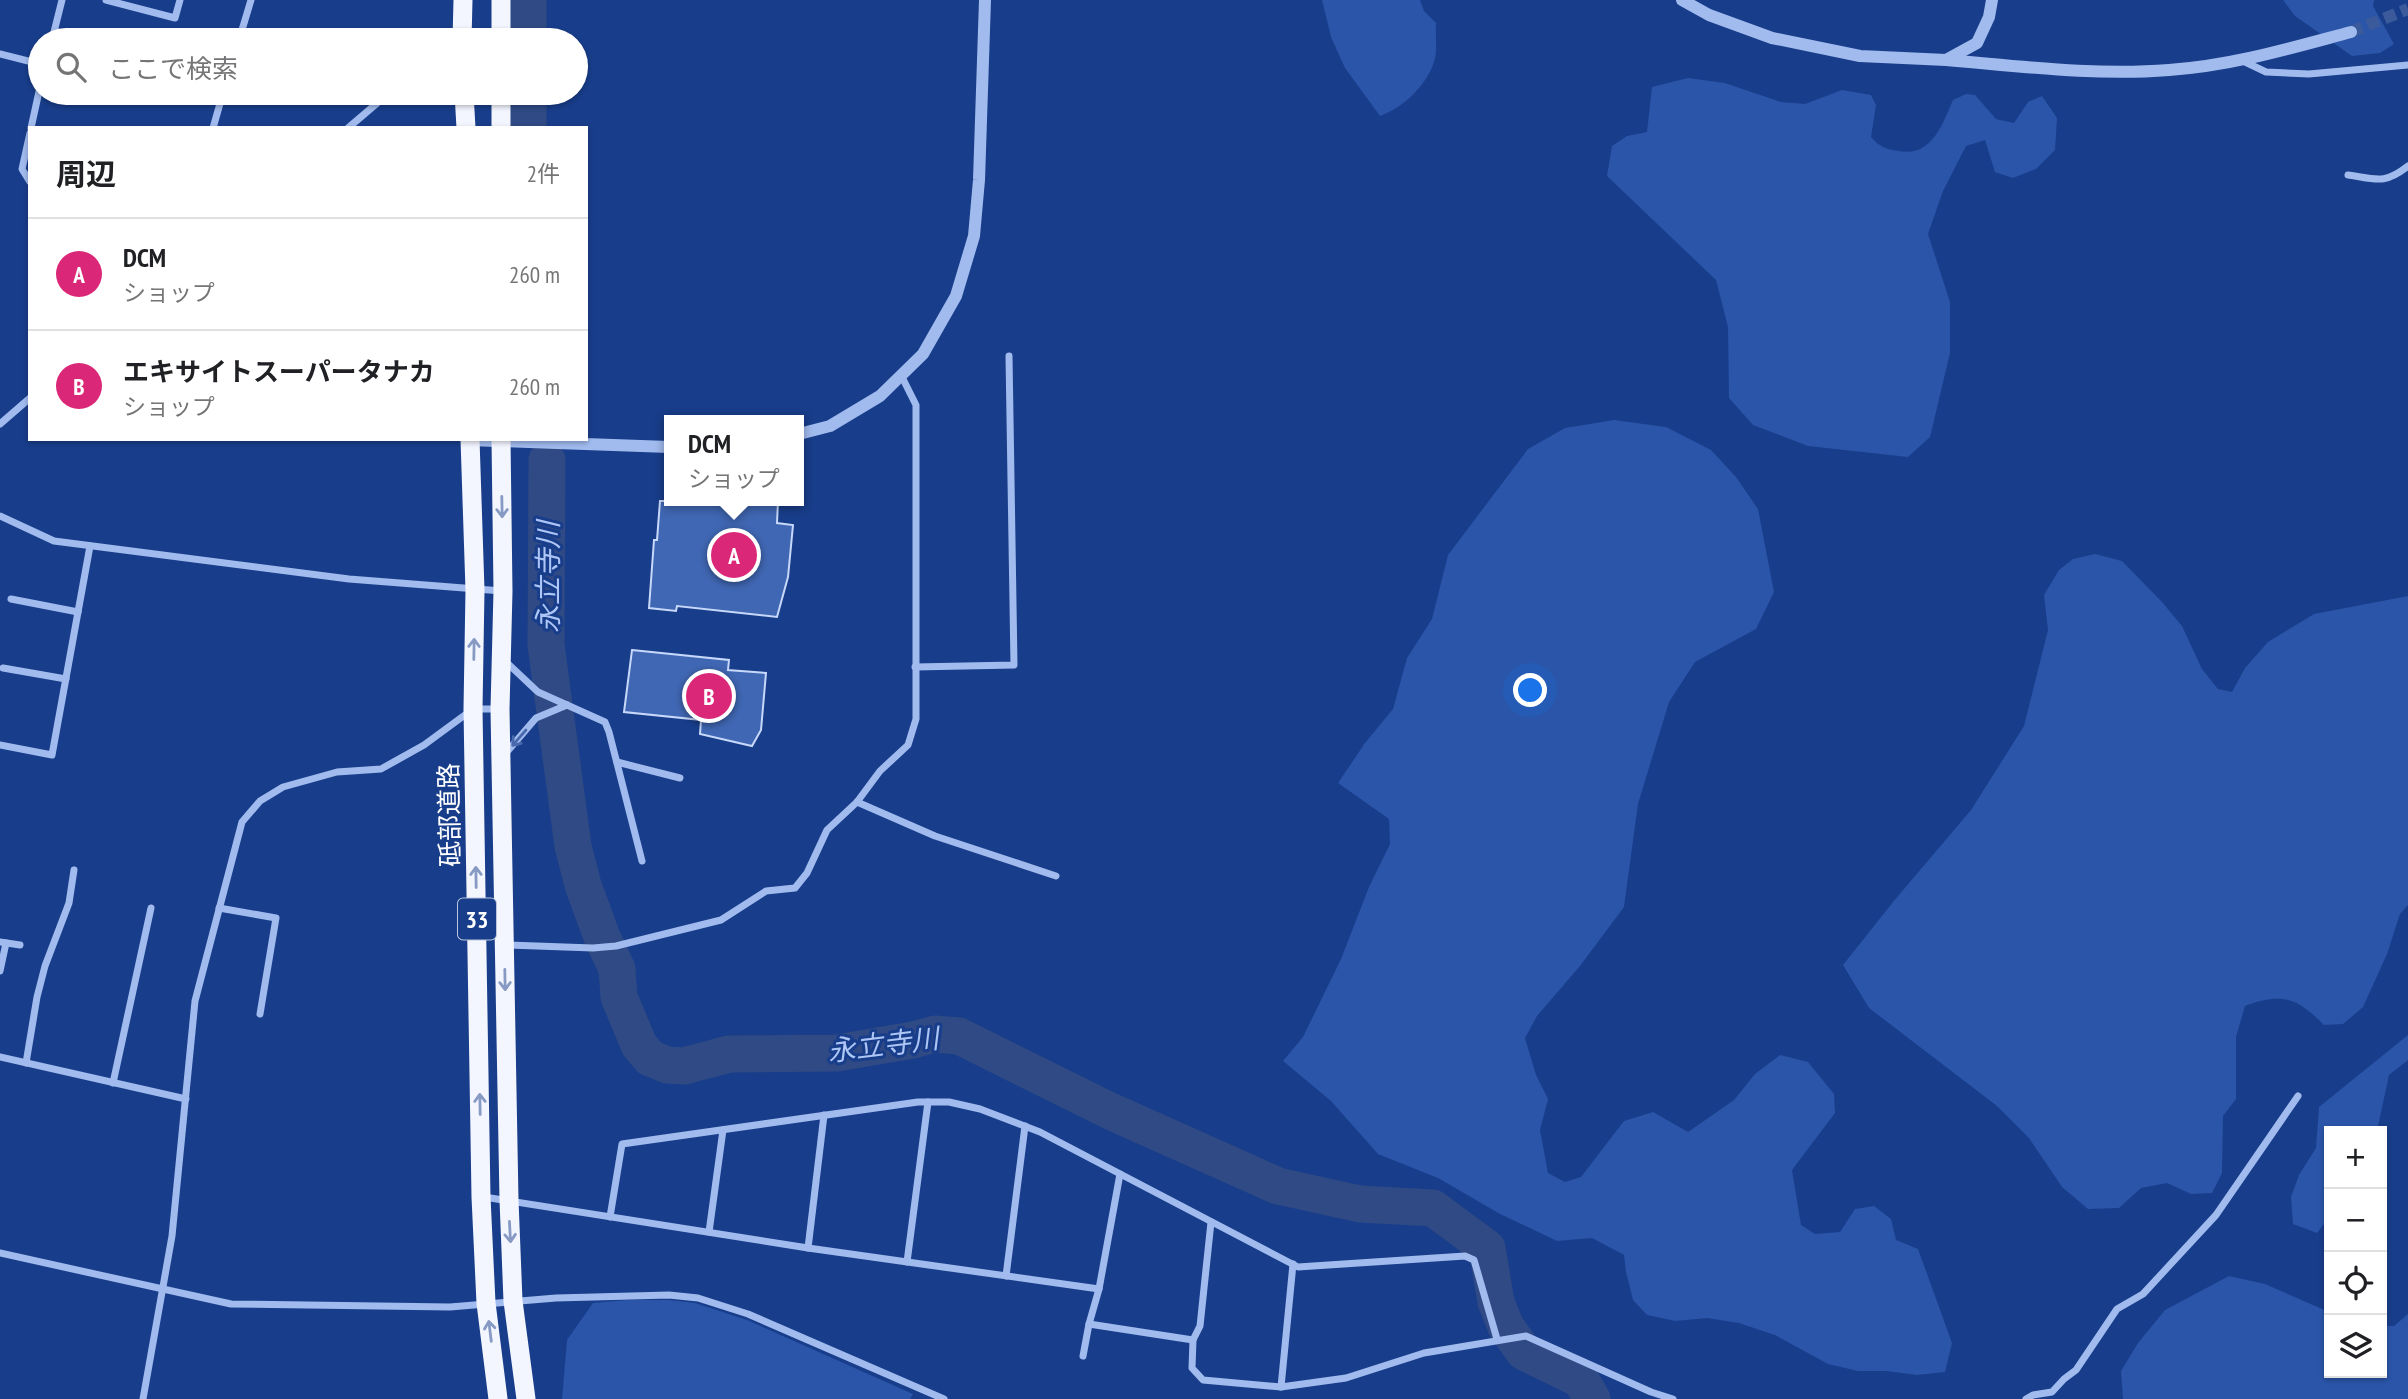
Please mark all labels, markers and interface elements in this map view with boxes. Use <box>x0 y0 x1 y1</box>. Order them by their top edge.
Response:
search box <box>28 28 588 105</box>
icon: search <box>52 48 90 86</box>
text: ここで検索 <box>108 52 238 85</box>
text: 周辺 <box>56 154 116 193</box>
text: 2件 <box>527 159 560 188</box>
text: DCM <box>123 241 166 274</box>
text: A <box>73 260 85 289</box>
text: 260 m <box>509 260 560 289</box>
text: ショップ <box>123 278 215 307</box>
text: エキサイトスーパータナカ <box>123 355 435 388</box>
text: B <box>73 372 85 401</box>
text: 260 m <box>509 372 560 401</box>
text: ショップ <box>123 392 215 421</box>
popup <box>664 415 804 506</box>
text: DCM <box>688 427 731 460</box>
text: ショップ <box>688 464 780 493</box>
one-way arrow <box>495 496 508 519</box>
water label: 永立寺川 <box>529 518 566 633</box>
pin: A <box>711 529 757 581</box>
one-way arrow <box>467 638 481 661</box>
pin: B <box>686 670 732 722</box>
your location <box>1513 673 1547 707</box>
one-way arrow <box>511 728 527 746</box>
street label: 砥部道路 <box>432 763 466 867</box>
one-way arrow <box>469 865 483 888</box>
road number: 33 <box>458 898 496 939</box>
one-way arrow <box>498 968 512 991</box>
water label: 永立寺川 <box>825 1018 944 1069</box>
one-way arrow <box>473 1093 486 1116</box>
map controls <box>2324 1126 2387 1378</box>
button: + <box>2324 1126 2387 1189</box>
button: − <box>2324 1189 2387 1252</box>
one-way arrow <box>504 1220 517 1243</box>
button: locate <box>2324 1252 2387 1315</box>
button: layers <box>2324 1315 2387 1378</box>
one-way arrow <box>483 1320 496 1343</box>

